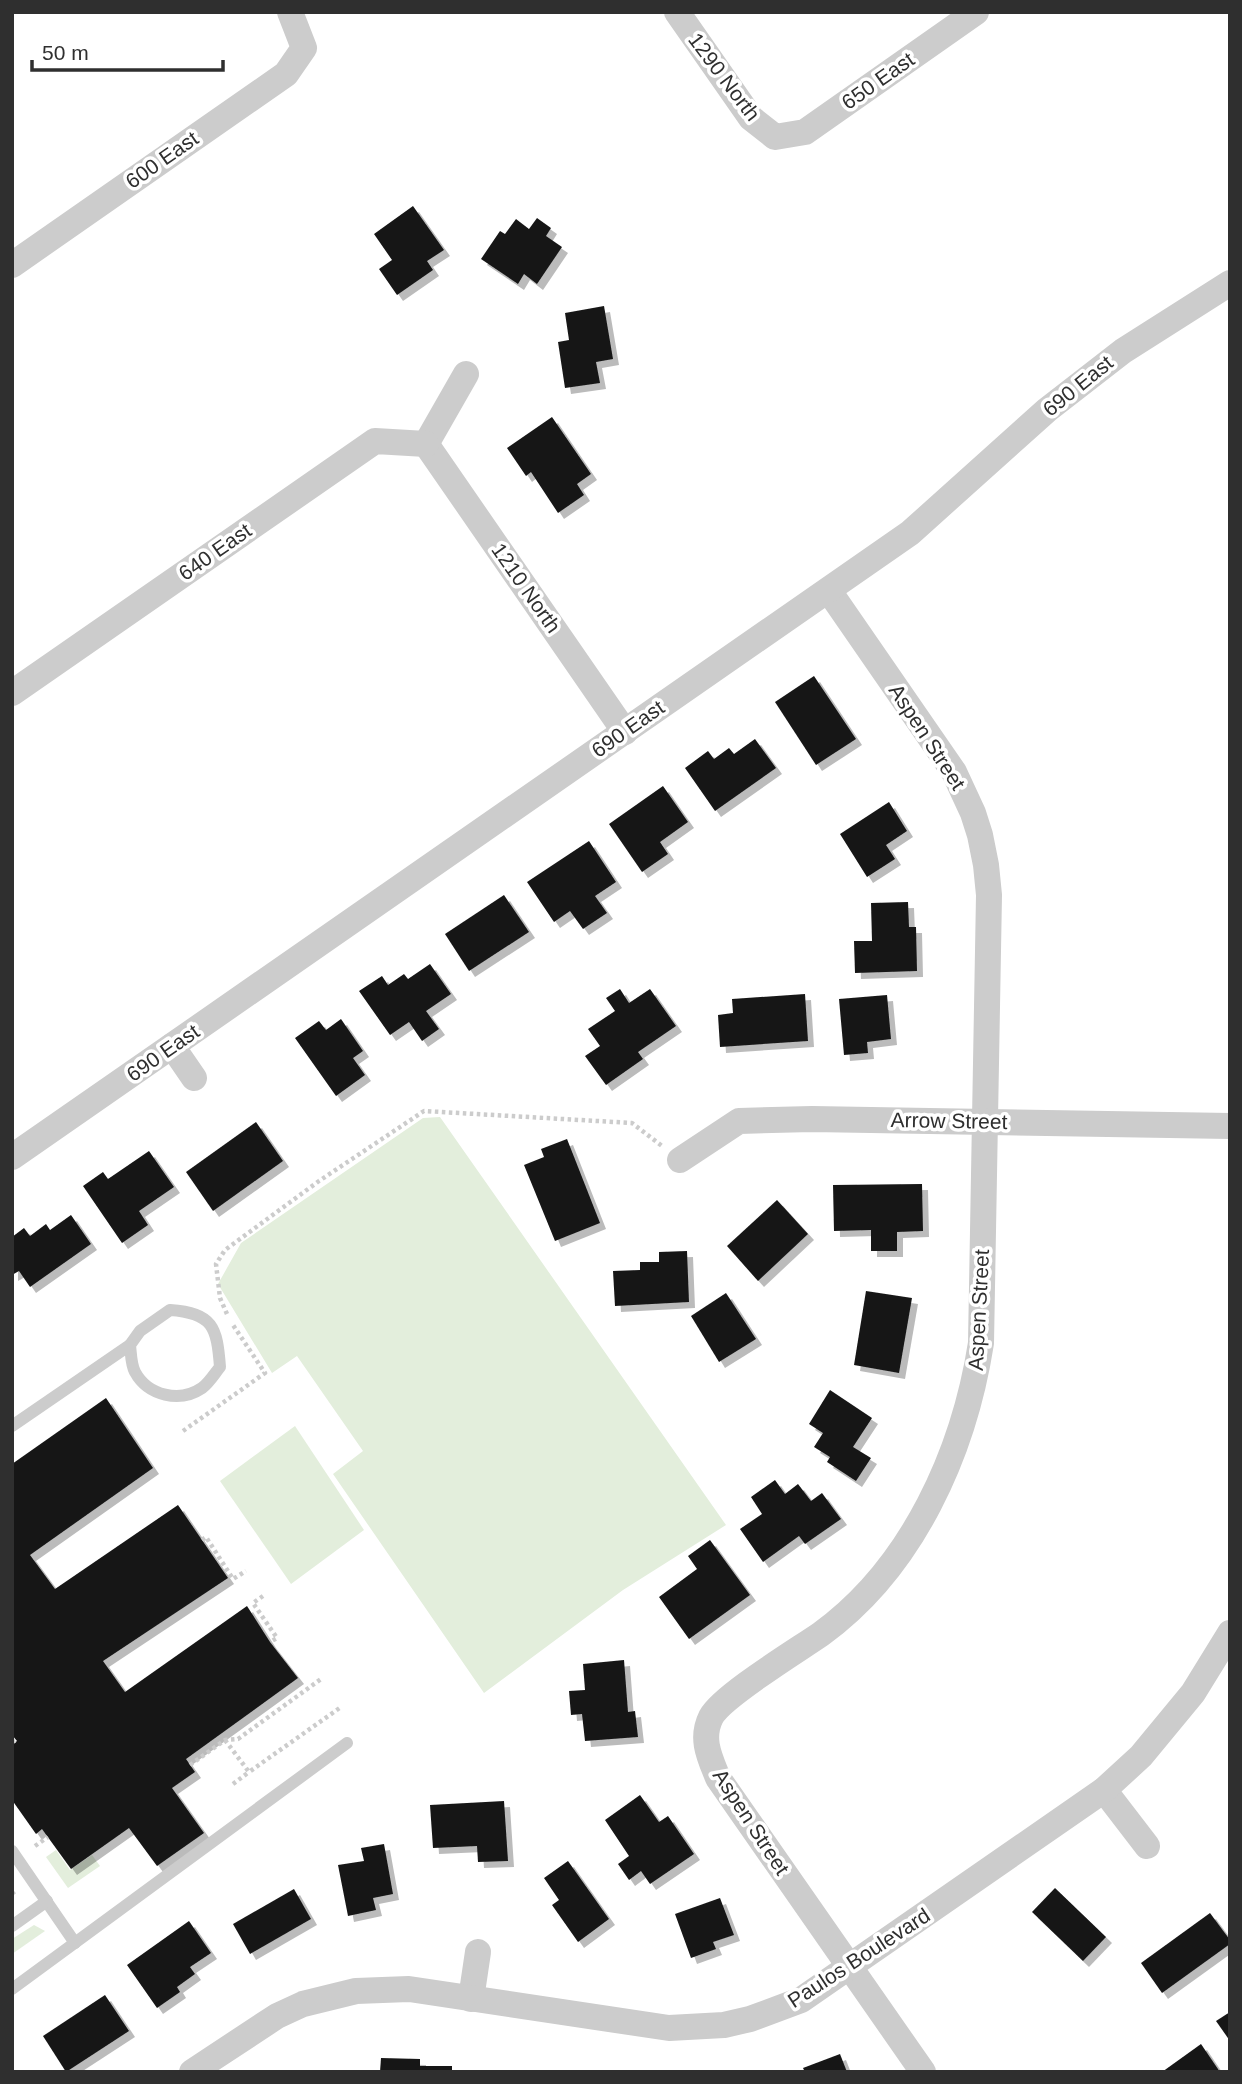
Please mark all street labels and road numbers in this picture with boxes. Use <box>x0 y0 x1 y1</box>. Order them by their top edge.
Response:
street label: 1290 North <box>684 28 765 125</box>
street label: 650 East <box>837 47 918 114</box>
street label: 600 East <box>121 126 202 193</box>
street label: 690 East <box>1038 350 1117 421</box>
street label: 640 East <box>174 518 255 585</box>
street label: 1210 North <box>487 539 566 637</box>
street label: Aspen Street <box>885 680 970 794</box>
street label: 690 East <box>587 695 668 762</box>
street label: 690 East <box>122 1019 203 1086</box>
street label: Arrow Street <box>890 1108 1008 1133</box>
street label: Aspen Street <box>964 1249 993 1371</box>
street label: Aspen Street <box>709 1765 794 1879</box>
street label: Paulos Boulevard <box>783 1903 934 2012</box>

